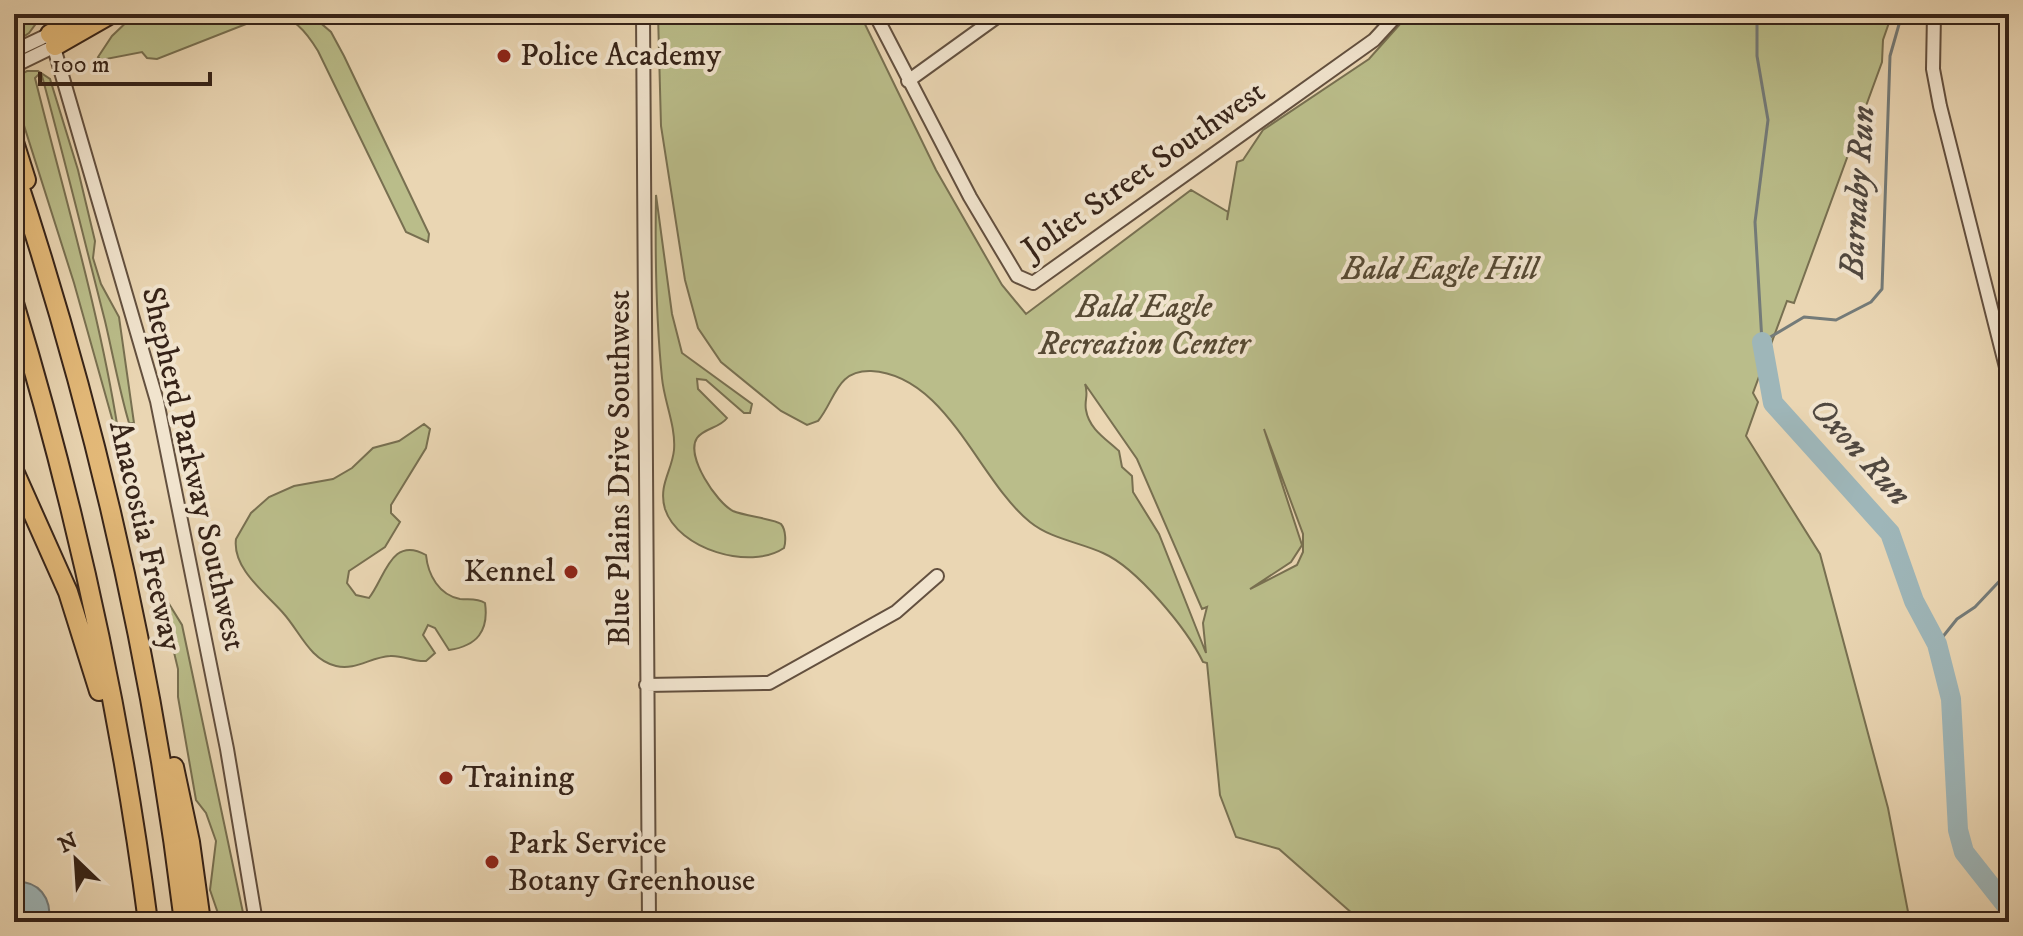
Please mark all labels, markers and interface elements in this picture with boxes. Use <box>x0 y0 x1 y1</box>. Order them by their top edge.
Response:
scale bar <box>40 36 210 86</box>
place label: Police Academy <box>520 36 722 76</box>
marker: Police Academy <box>495 47 513 65</box>
text: 100 m <box>52 50 110 80</box>
street label: Joliet Street Southwest <box>1012 72 1273 272</box>
water label: Barnaby Run <box>1831 104 1885 281</box>
park label: Bald Eagle Hill <box>1341 250 1542 290</box>
street label: Shepherd Parkway Southwest <box>132 283 254 655</box>
park label: Bald Eagle Recreation Center <box>1037 288 1252 365</box>
street label: Blue Plains Drive Southwest <box>600 290 640 646</box>
water label: Oxon Run <box>1800 389 1920 515</box>
street label: Anacostia Freeway <box>99 417 191 656</box>
place label: Kennel <box>463 552 555 592</box>
marker: Kennel <box>562 563 580 581</box>
place label: Training <box>462 758 574 798</box>
marker: Training <box>437 769 455 787</box>
north arrow <box>36 820 116 900</box>
place label: Park Service Botany Greenhouse <box>508 824 755 901</box>
text: N <box>54 827 82 859</box>
marker: Park Service Botany Greenhouse <box>483 853 501 871</box>

